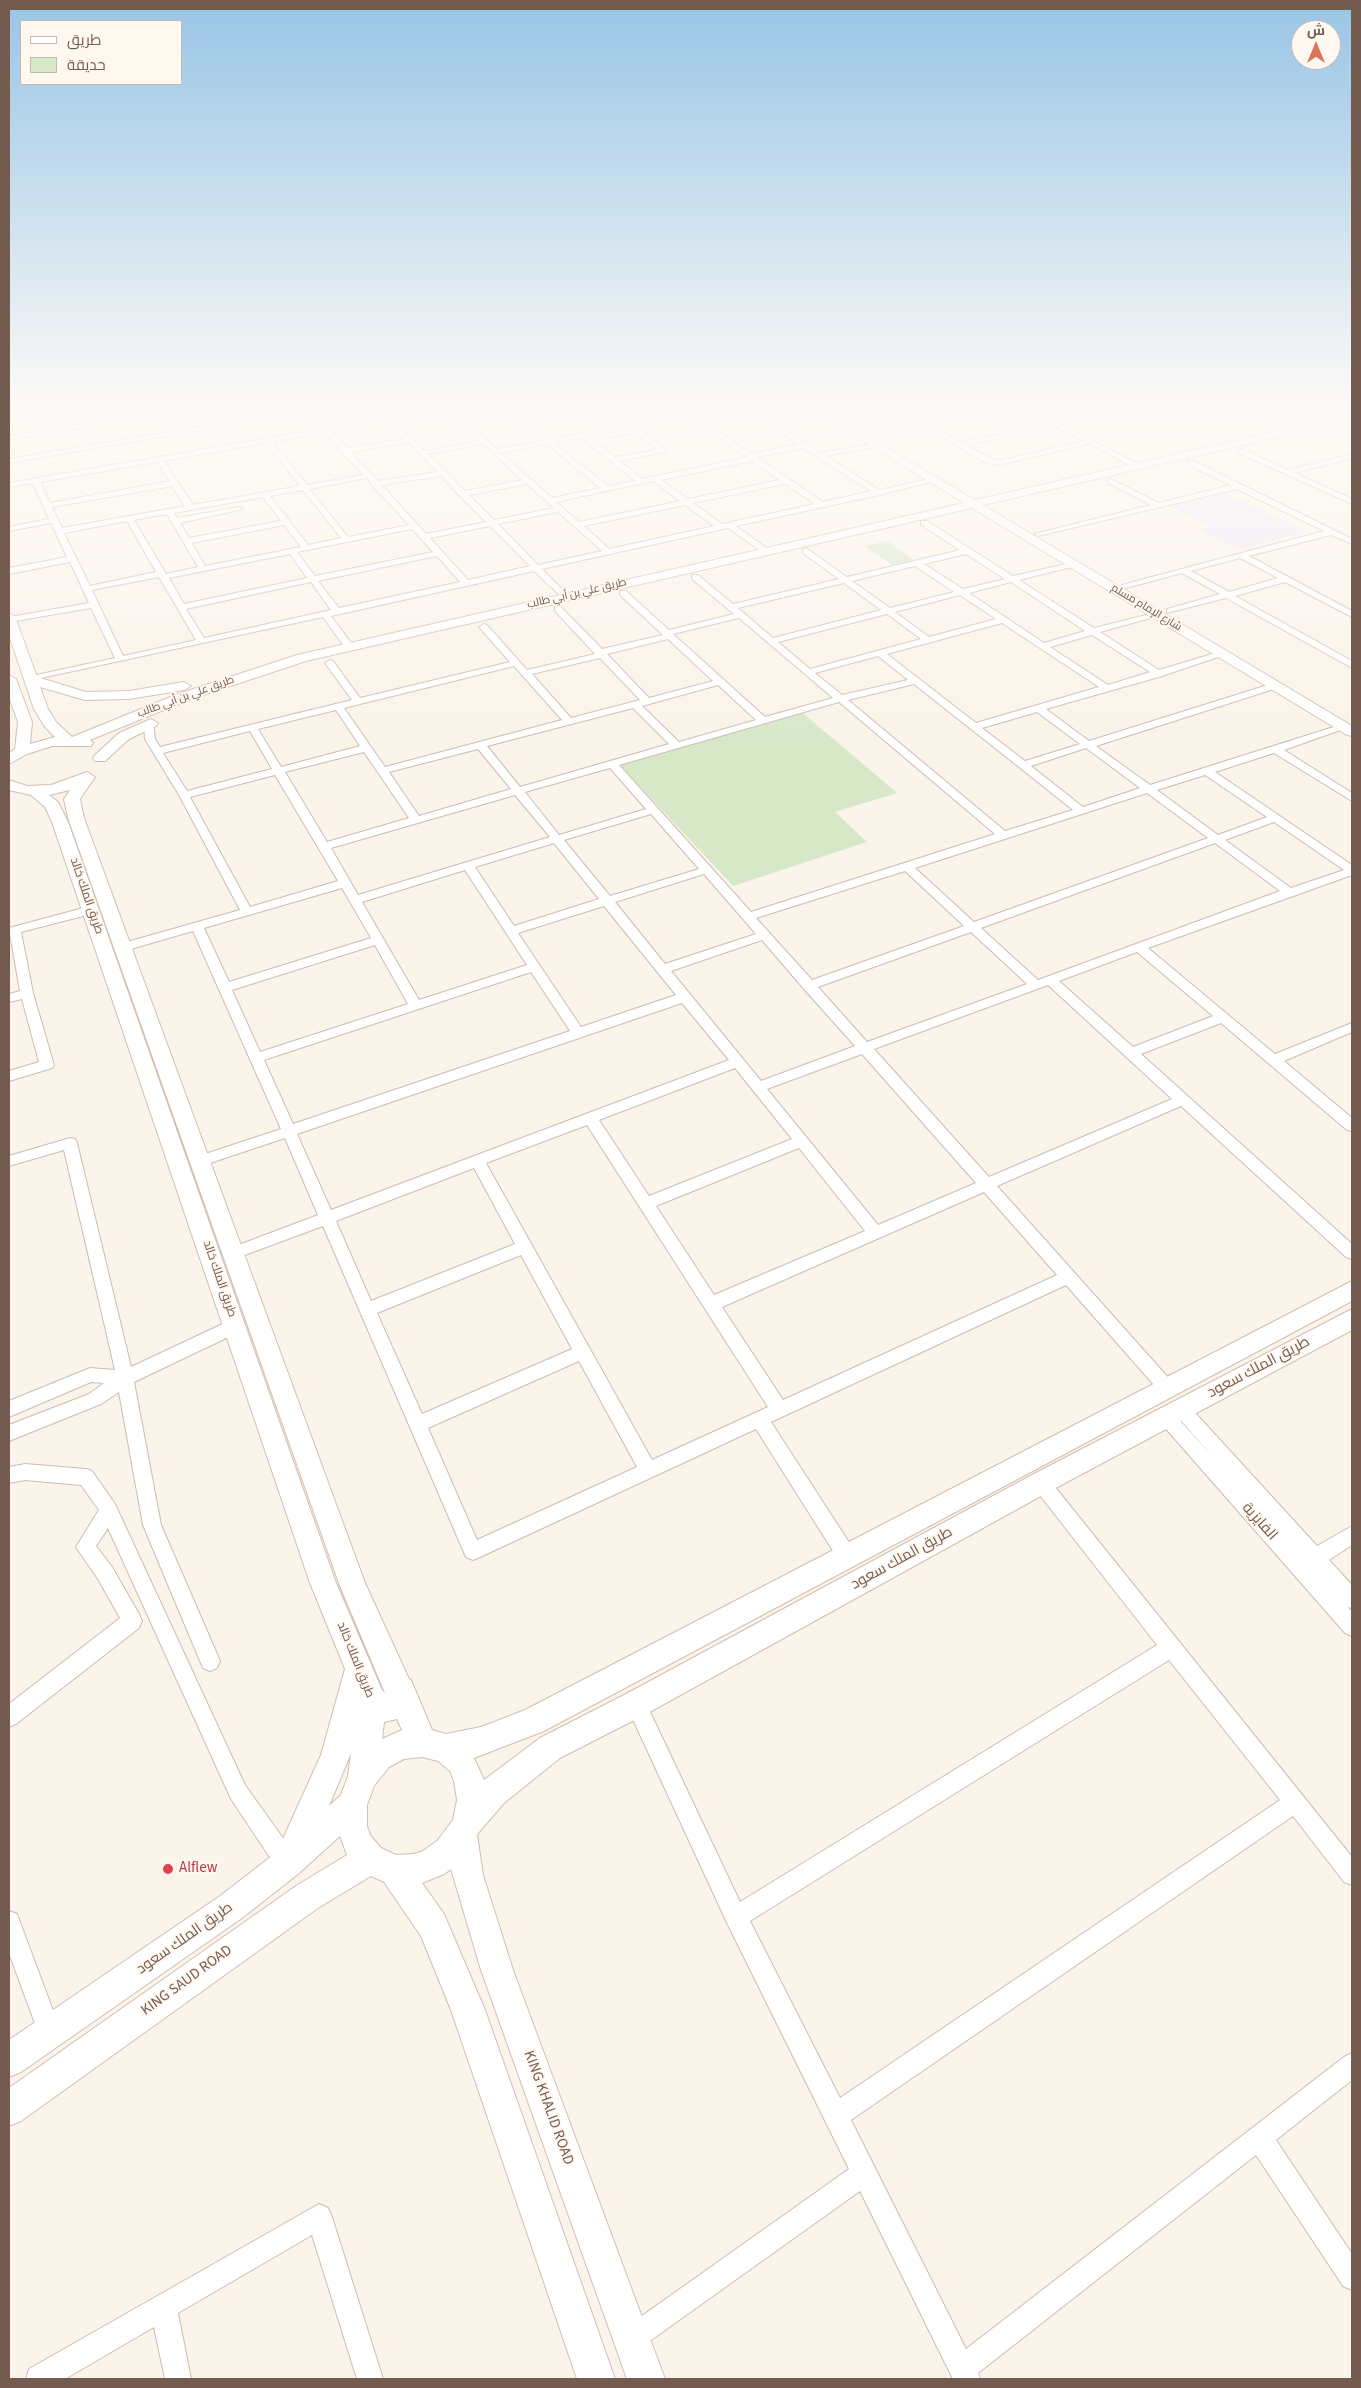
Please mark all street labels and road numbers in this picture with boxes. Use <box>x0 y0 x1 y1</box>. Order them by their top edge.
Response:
street label: طريق علي بن أبي طالب <box>526 576 628 612</box>
street label: شارع الإمام مسلم <box>1108 582 1184 634</box>
street label: طريق علي بن أبي طالب <box>136 673 236 721</box>
street label: طريق الملك خالد <box>66 856 106 936</box>
street label: طريق الملك خالد <box>199 1239 239 1319</box>
street label: طريق الملك سعود <box>1205 1333 1313 1403</box>
street label: الفايزية <box>1237 1499 1281 1545</box>
street label: طريق الملك سعود <box>848 1524 956 1594</box>
street label: طريق الملك خالد <box>333 1620 377 1700</box>
street label: طريق الملك سعود <box>133 1899 237 1979</box>
street label: KING SAUD ROAD <box>138 1942 236 2020</box>
street label: KING KHALID ROAD <box>519 2048 577 2168</box>

